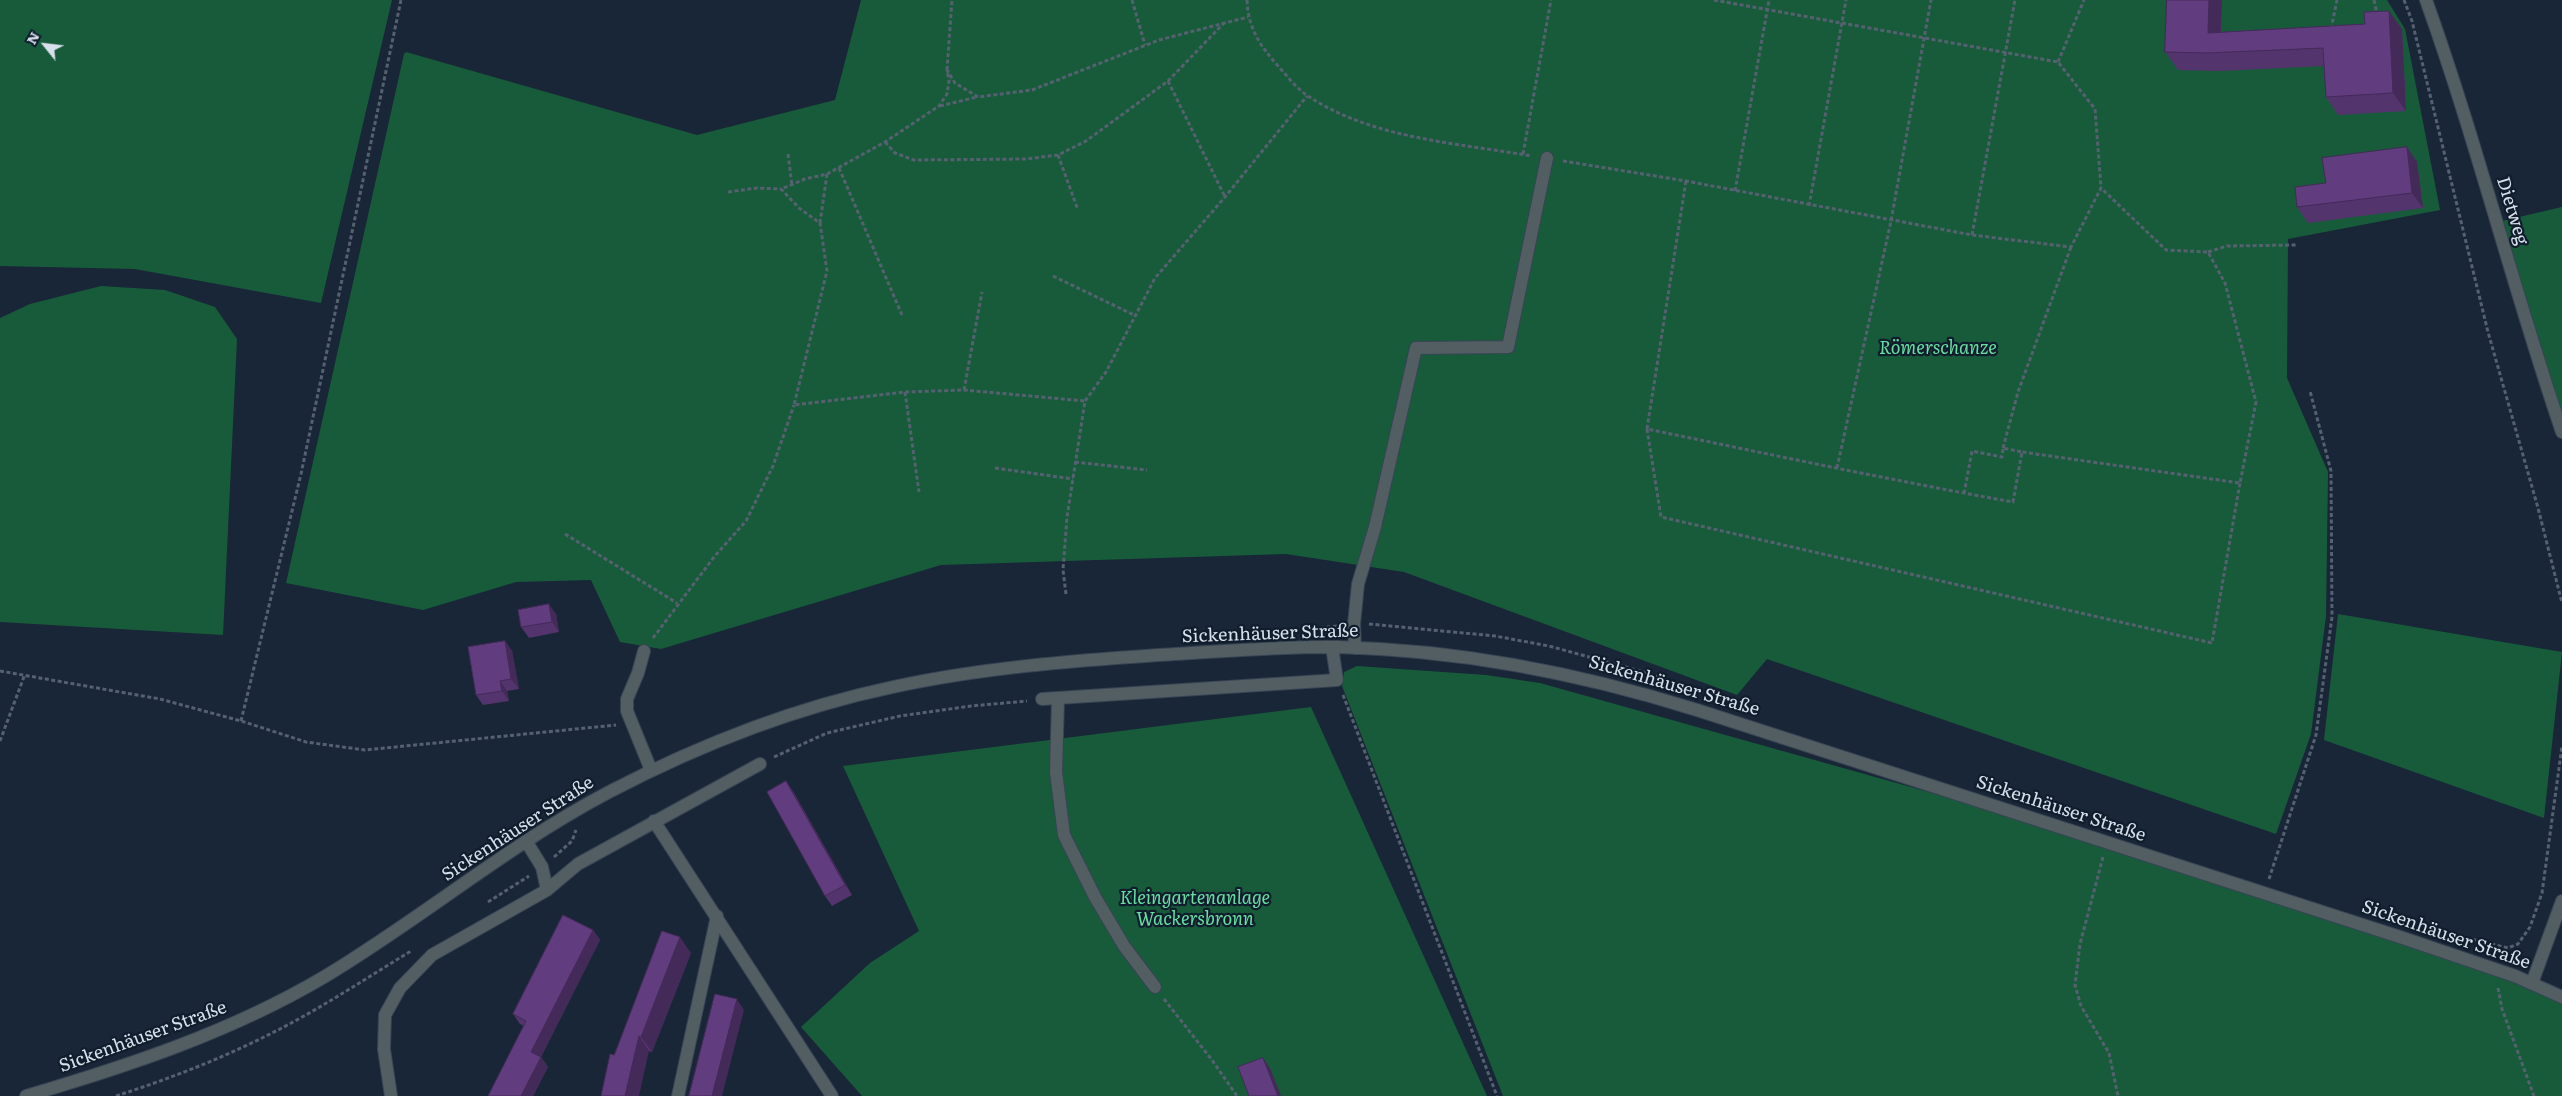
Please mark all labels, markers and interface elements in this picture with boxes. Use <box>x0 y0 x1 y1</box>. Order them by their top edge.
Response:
north arrow <box>20 20 70 70</box>
text: N <box>20 28 43 48</box>
street label: Dietweg <box>2491 174 2533 248</box>
park label: Römerschanze <box>1879 338 1997 360</box>
street label: Sickenhäuser Straße <box>1181 620 1359 648</box>
street label: Sickenhäuser Straße <box>1586 651 1762 721</box>
street label: Sickenhäuser Straße <box>1974 771 2148 847</box>
street label: Sickenhäuser Straße <box>438 772 598 886</box>
park label: Kleingartenanlage Wackersbronn <box>1120 888 1270 931</box>
street label: Sickenhäuser Straße <box>2359 896 2533 974</box>
street label: Sickenhäuser Straße <box>56 997 230 1077</box>

